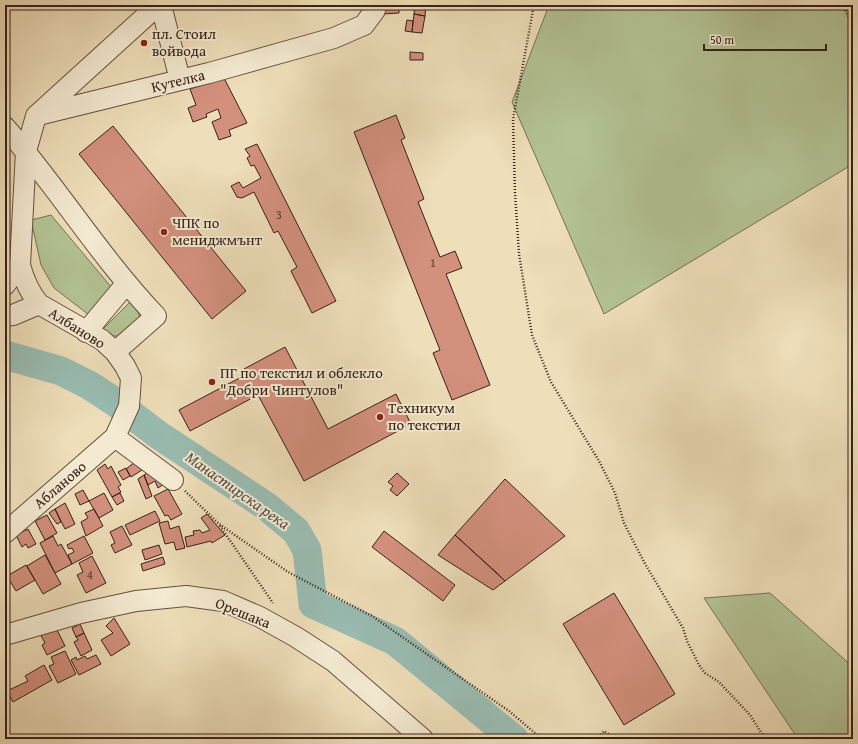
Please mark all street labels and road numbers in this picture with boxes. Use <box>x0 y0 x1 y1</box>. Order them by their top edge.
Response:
street label: Кутелка <box>149 64 208 97</box>
street label: Албаново <box>45 302 110 353</box>
street label: Абланово <box>29 456 91 513</box>
street label: Орешака <box>212 592 275 633</box>

